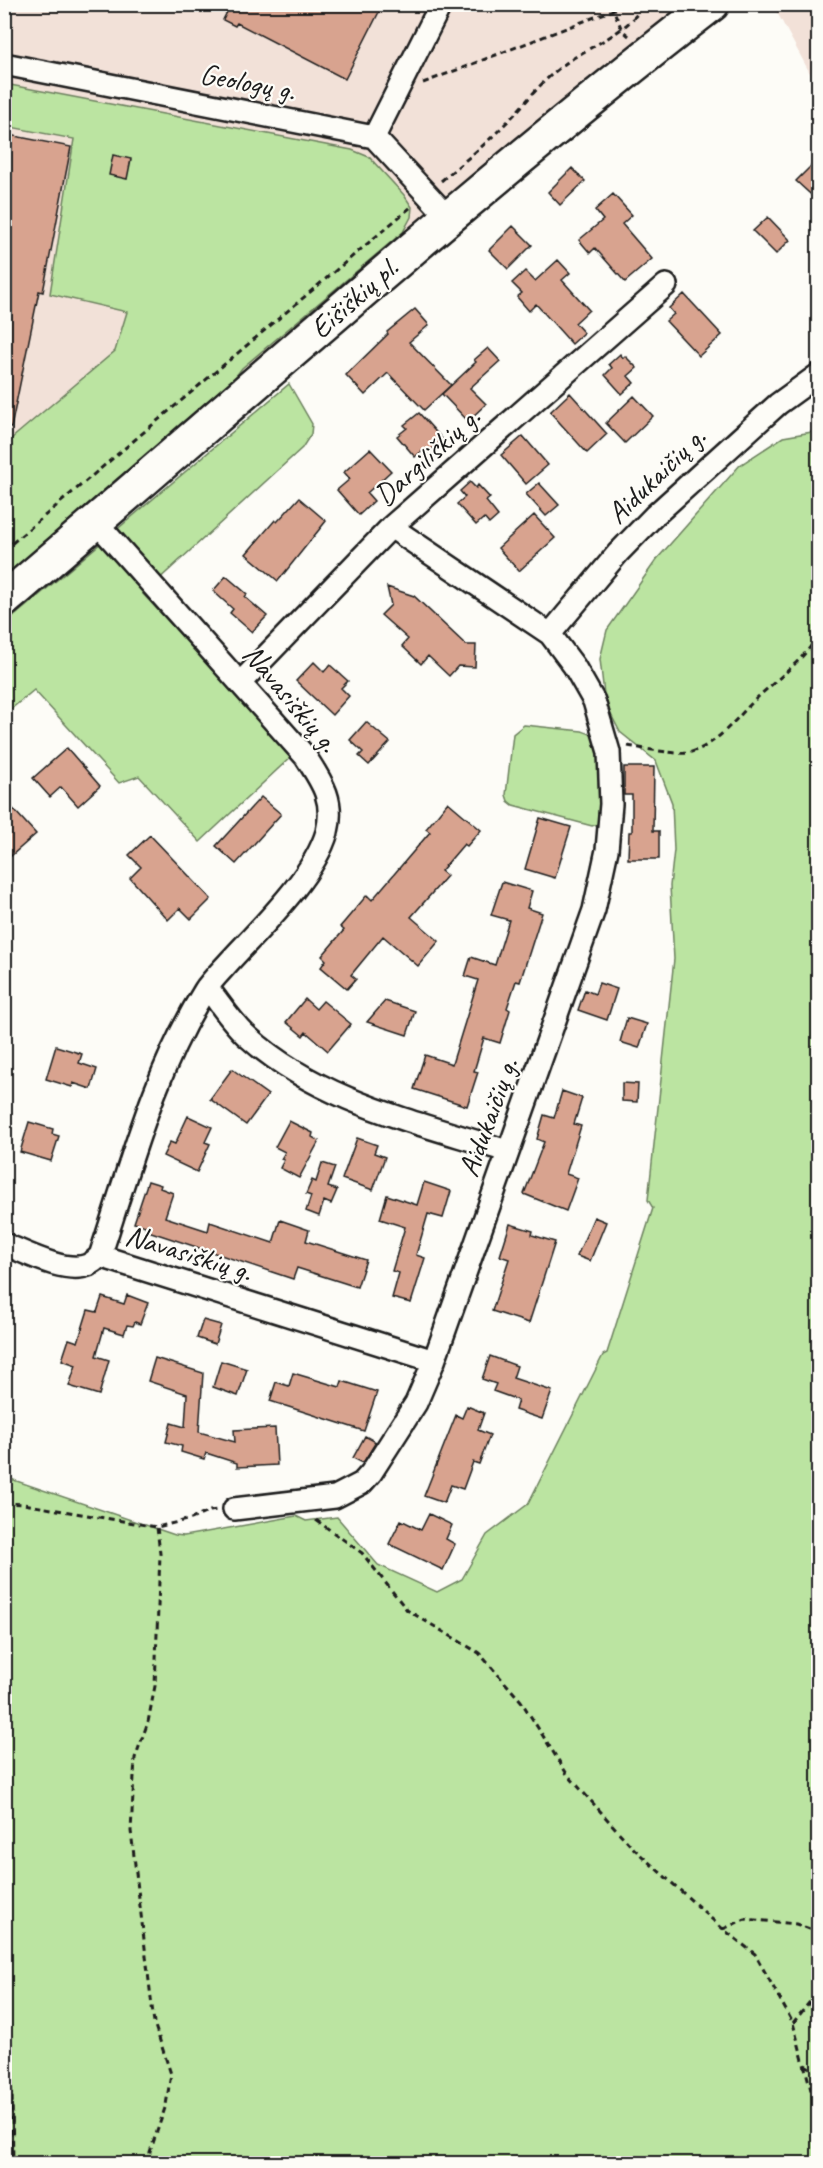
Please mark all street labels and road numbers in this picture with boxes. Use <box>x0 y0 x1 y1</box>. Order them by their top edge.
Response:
street label: Geologų g. <box>197 54 299 110</box>
street label: Eišiškių pl. <box>302 249 406 347</box>
street label: Dargiliškių g. <box>366 398 488 514</box>
street label: Aidukaičių g. <box>598 418 714 532</box>
street label: Navasiškių g. <box>235 636 347 760</box>
street label: Aidukaičių g. <box>449 1052 527 1182</box>
street label: Navasiškių g. <box>121 1216 257 1290</box>

